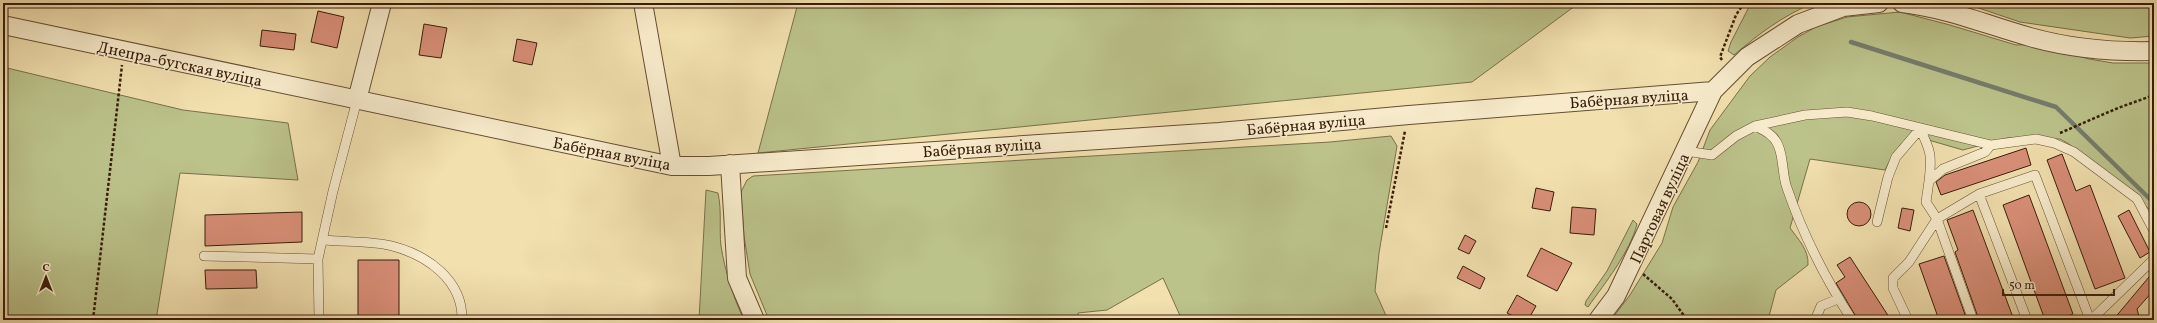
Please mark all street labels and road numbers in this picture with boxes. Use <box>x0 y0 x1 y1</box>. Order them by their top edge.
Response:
street label: Днепра-бугская вуліца <box>95 37 264 93</box>
street label: Бабёрная вуліца <box>1569 85 1689 115</box>
street label: Бабёрная вуліца <box>1246 110 1367 142</box>
street label: Бабёрная вуліца <box>551 133 672 177</box>
street label: Бабёрная вуліца <box>922 134 1042 164</box>
street label: Партовая вуліца <box>1626 150 1696 268</box>

